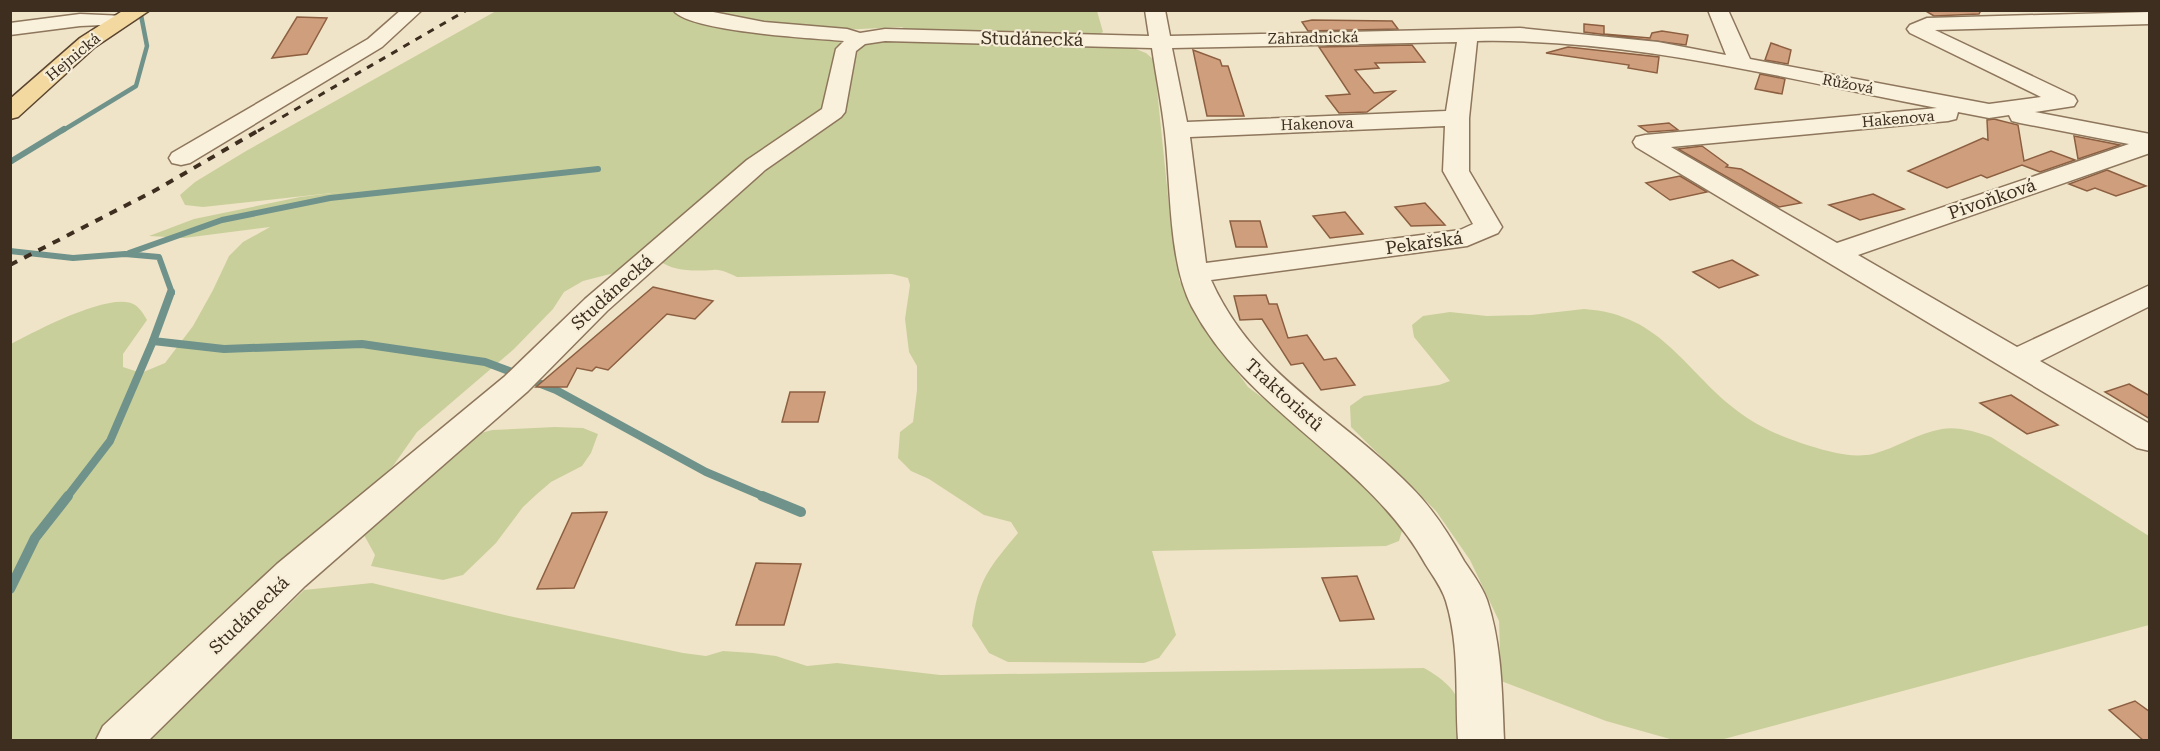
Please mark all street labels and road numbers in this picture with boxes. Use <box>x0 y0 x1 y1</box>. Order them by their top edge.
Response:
street label: Studánecká <box>981 27 1084 50</box>
street label: Zahradnická <box>1267 28 1359 48</box>
street label: Hejnická <box>42 29 104 85</box>
street label: Růžová <box>1821 70 1875 98</box>
street label: Hakenova <box>1861 107 1935 131</box>
street label: Hakenova <box>1280 114 1354 134</box>
street label: Pivoňková <box>1945 174 2039 223</box>
street label: Pekařská <box>1384 227 1464 258</box>
street label: Studánecká <box>567 249 657 334</box>
street label: Traktoristů <box>1241 354 1328 435</box>
street label: Studánecká <box>204 571 293 658</box>

